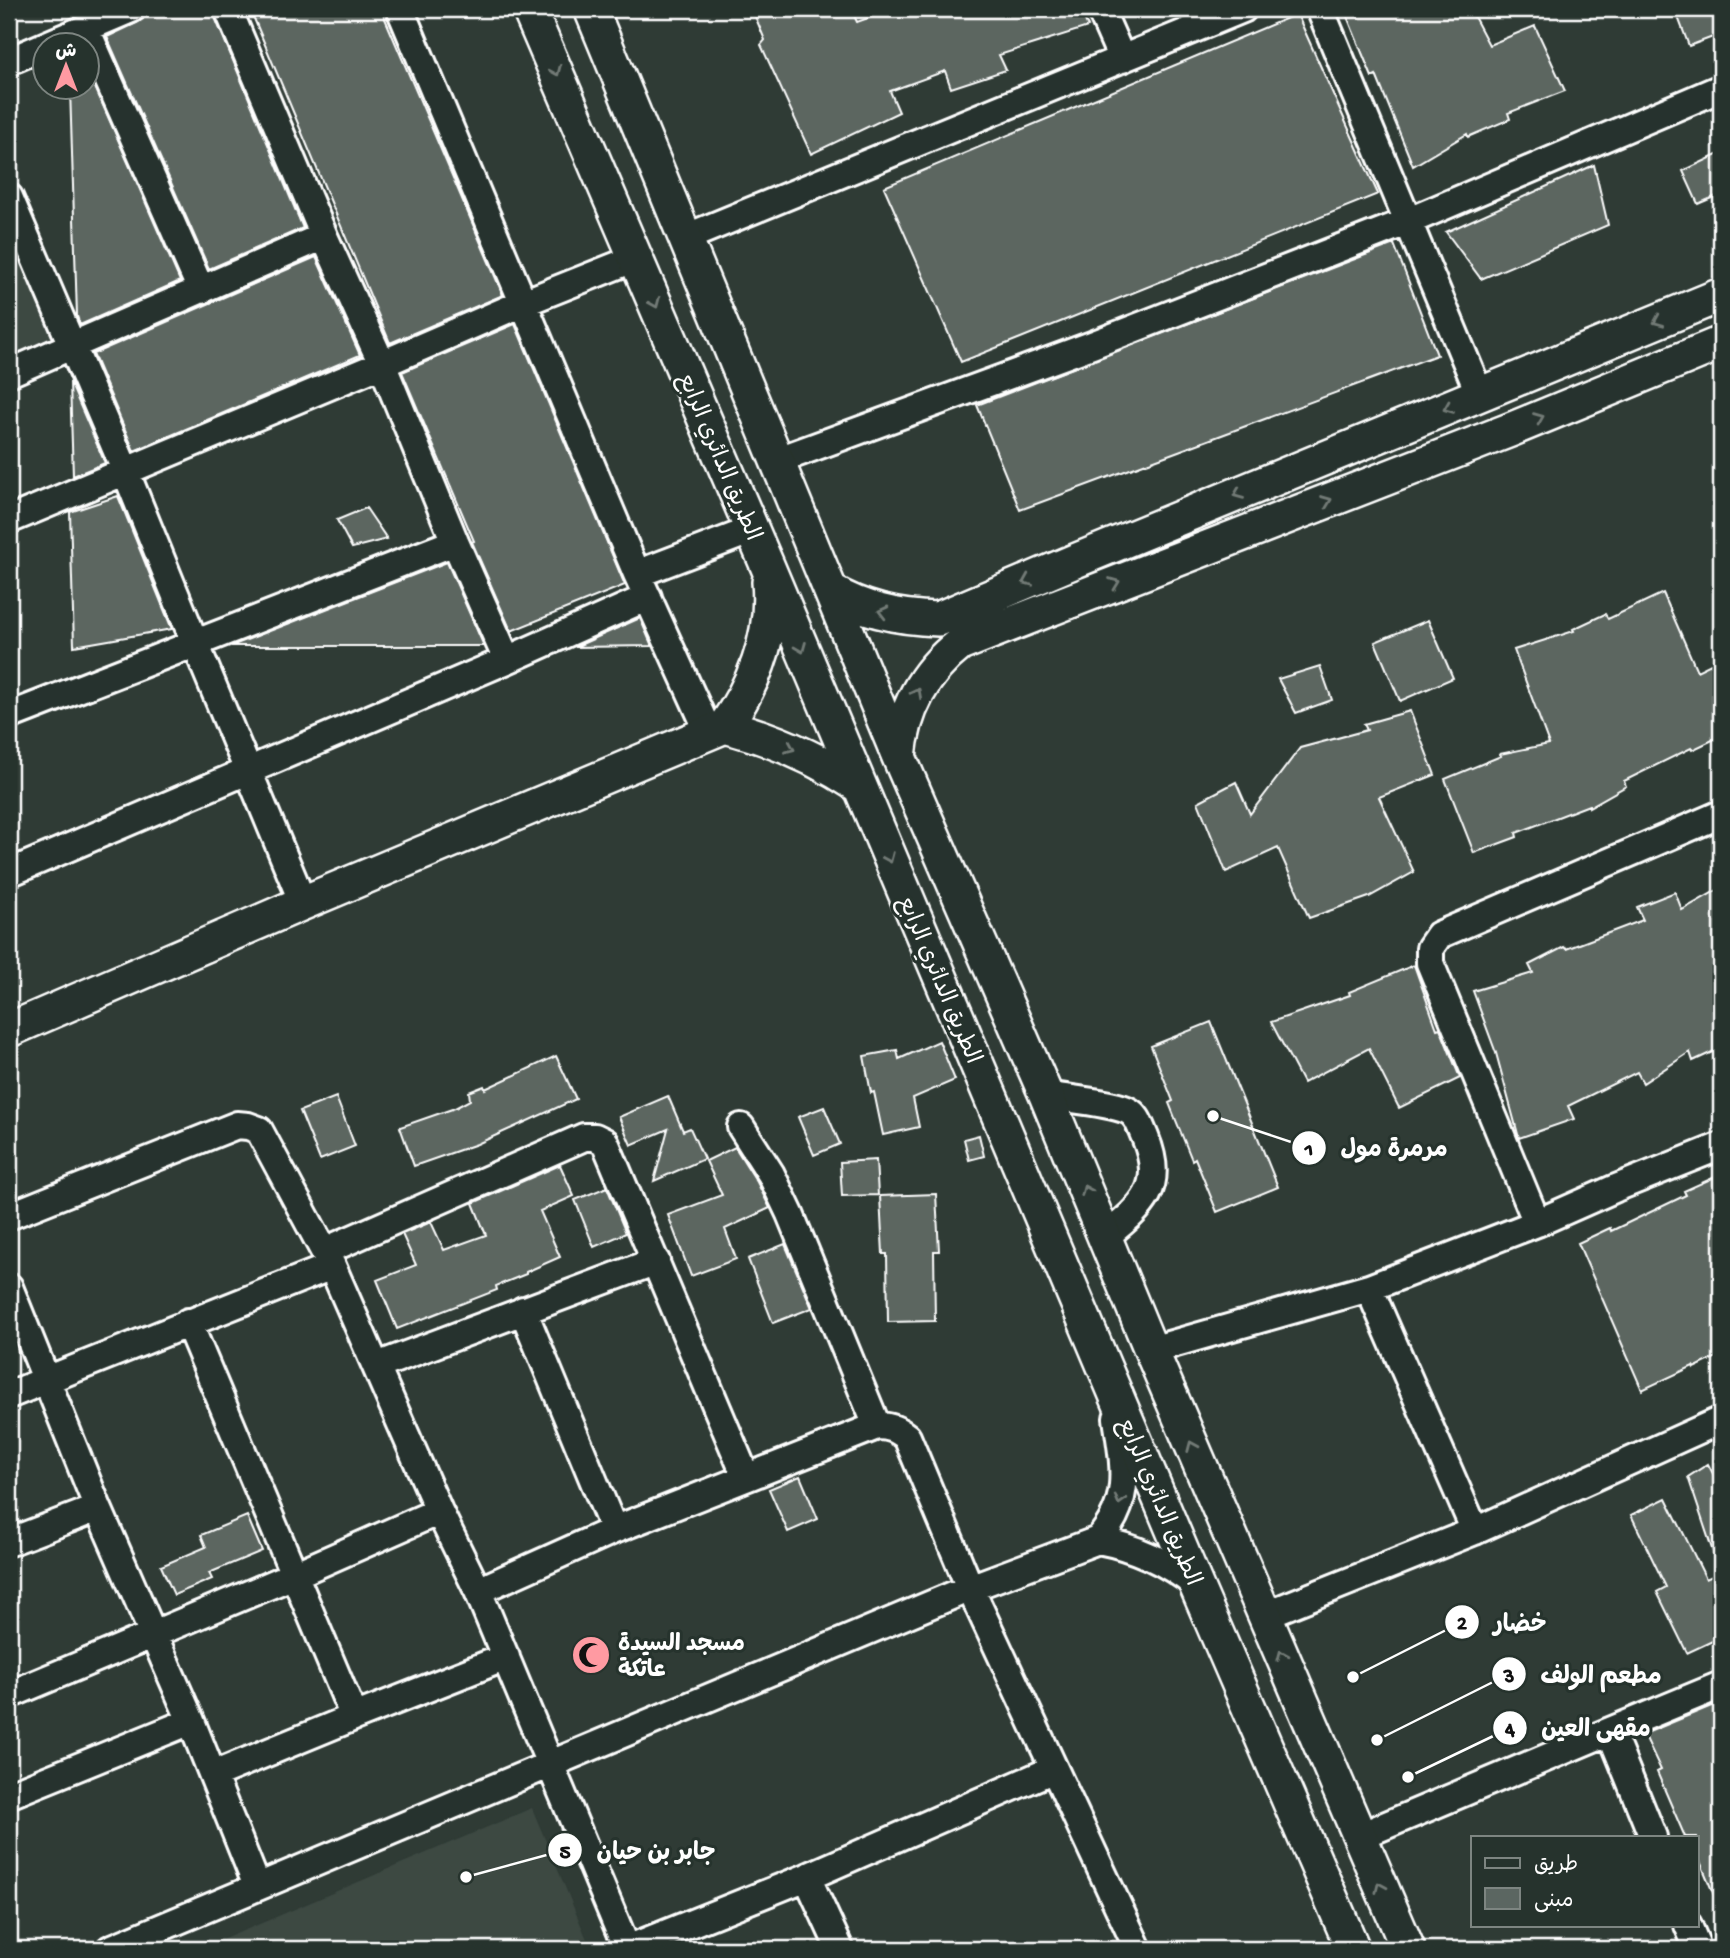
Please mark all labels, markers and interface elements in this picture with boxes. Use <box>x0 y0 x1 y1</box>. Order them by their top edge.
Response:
north arrow <box>32 32 102 102</box>
text: ش <box>56 41 77 64</box>
one-way arrow <box>547 65 561 77</box>
one-way arrow <box>647 296 661 308</box>
one-way arrow <box>1653 312 1665 326</box>
street label: الطريق الدائري الرابع <box>670 369 765 545</box>
one-way arrow <box>1443 400 1455 414</box>
one-way arrow <box>1532 412 1544 426</box>
one-way arrow <box>1232 486 1245 500</box>
one-way arrow <box>1321 495 1333 509</box>
one-way arrow <box>1022 573 1035 587</box>
one-way arrow <box>1109 578 1121 592</box>
one-way arrow <box>877 606 889 620</box>
one-way arrow <box>793 641 807 653</box>
one-way arrow <box>908 688 922 701</box>
one-way arrow <box>783 739 795 753</box>
one-way arrow <box>881 851 895 863</box>
street label: الطريق الدائري الرابع <box>890 892 985 1068</box>
callout: مرمرة مول <box>1292 1125 1462 1170</box>
text: مرمرة مول <box>1340 1137 1448 1166</box>
text: 1 <box>1304 1139 1313 1164</box>
one-way arrow <box>1080 1185 1094 1198</box>
street label: الطريق الدائري الرابع <box>1110 1414 1205 1590</box>
one-way arrow <box>1186 1441 1200 1453</box>
one-way arrow <box>1114 1493 1129 1505</box>
callout: خضار <box>1445 1600 1561 1645</box>
text: خضار <box>1491 1612 1547 1641</box>
text: 2 <box>1457 1613 1468 1638</box>
place label: مسجد السيدة عاتكة <box>618 1632 745 1685</box>
mosque icon: مسجد السيدة عاتكة <box>570 1634 612 1676</box>
one-way arrow <box>1276 1649 1290 1662</box>
callout: مطعم الولف <box>1491 1652 1675 1697</box>
text: مطعم الولف <box>1540 1664 1662 1693</box>
text: 3 <box>1503 1666 1515 1691</box>
callout: مقهى العين <box>1492 1706 1665 1751</box>
text: مقهى العين <box>1541 1717 1651 1746</box>
text: 4 <box>1504 1719 1516 1744</box>
callout: جابر بن حيان <box>547 1828 729 1873</box>
legend <box>1471 1836 1698 1926</box>
text: جابر بن حيان <box>597 1840 715 1869</box>
text: 5 <box>559 1842 571 1867</box>
text: طريق <box>1534 1854 1578 1879</box>
one-way arrow <box>1374 1882 1388 1894</box>
text: مبنى <box>1534 1890 1573 1915</box>

